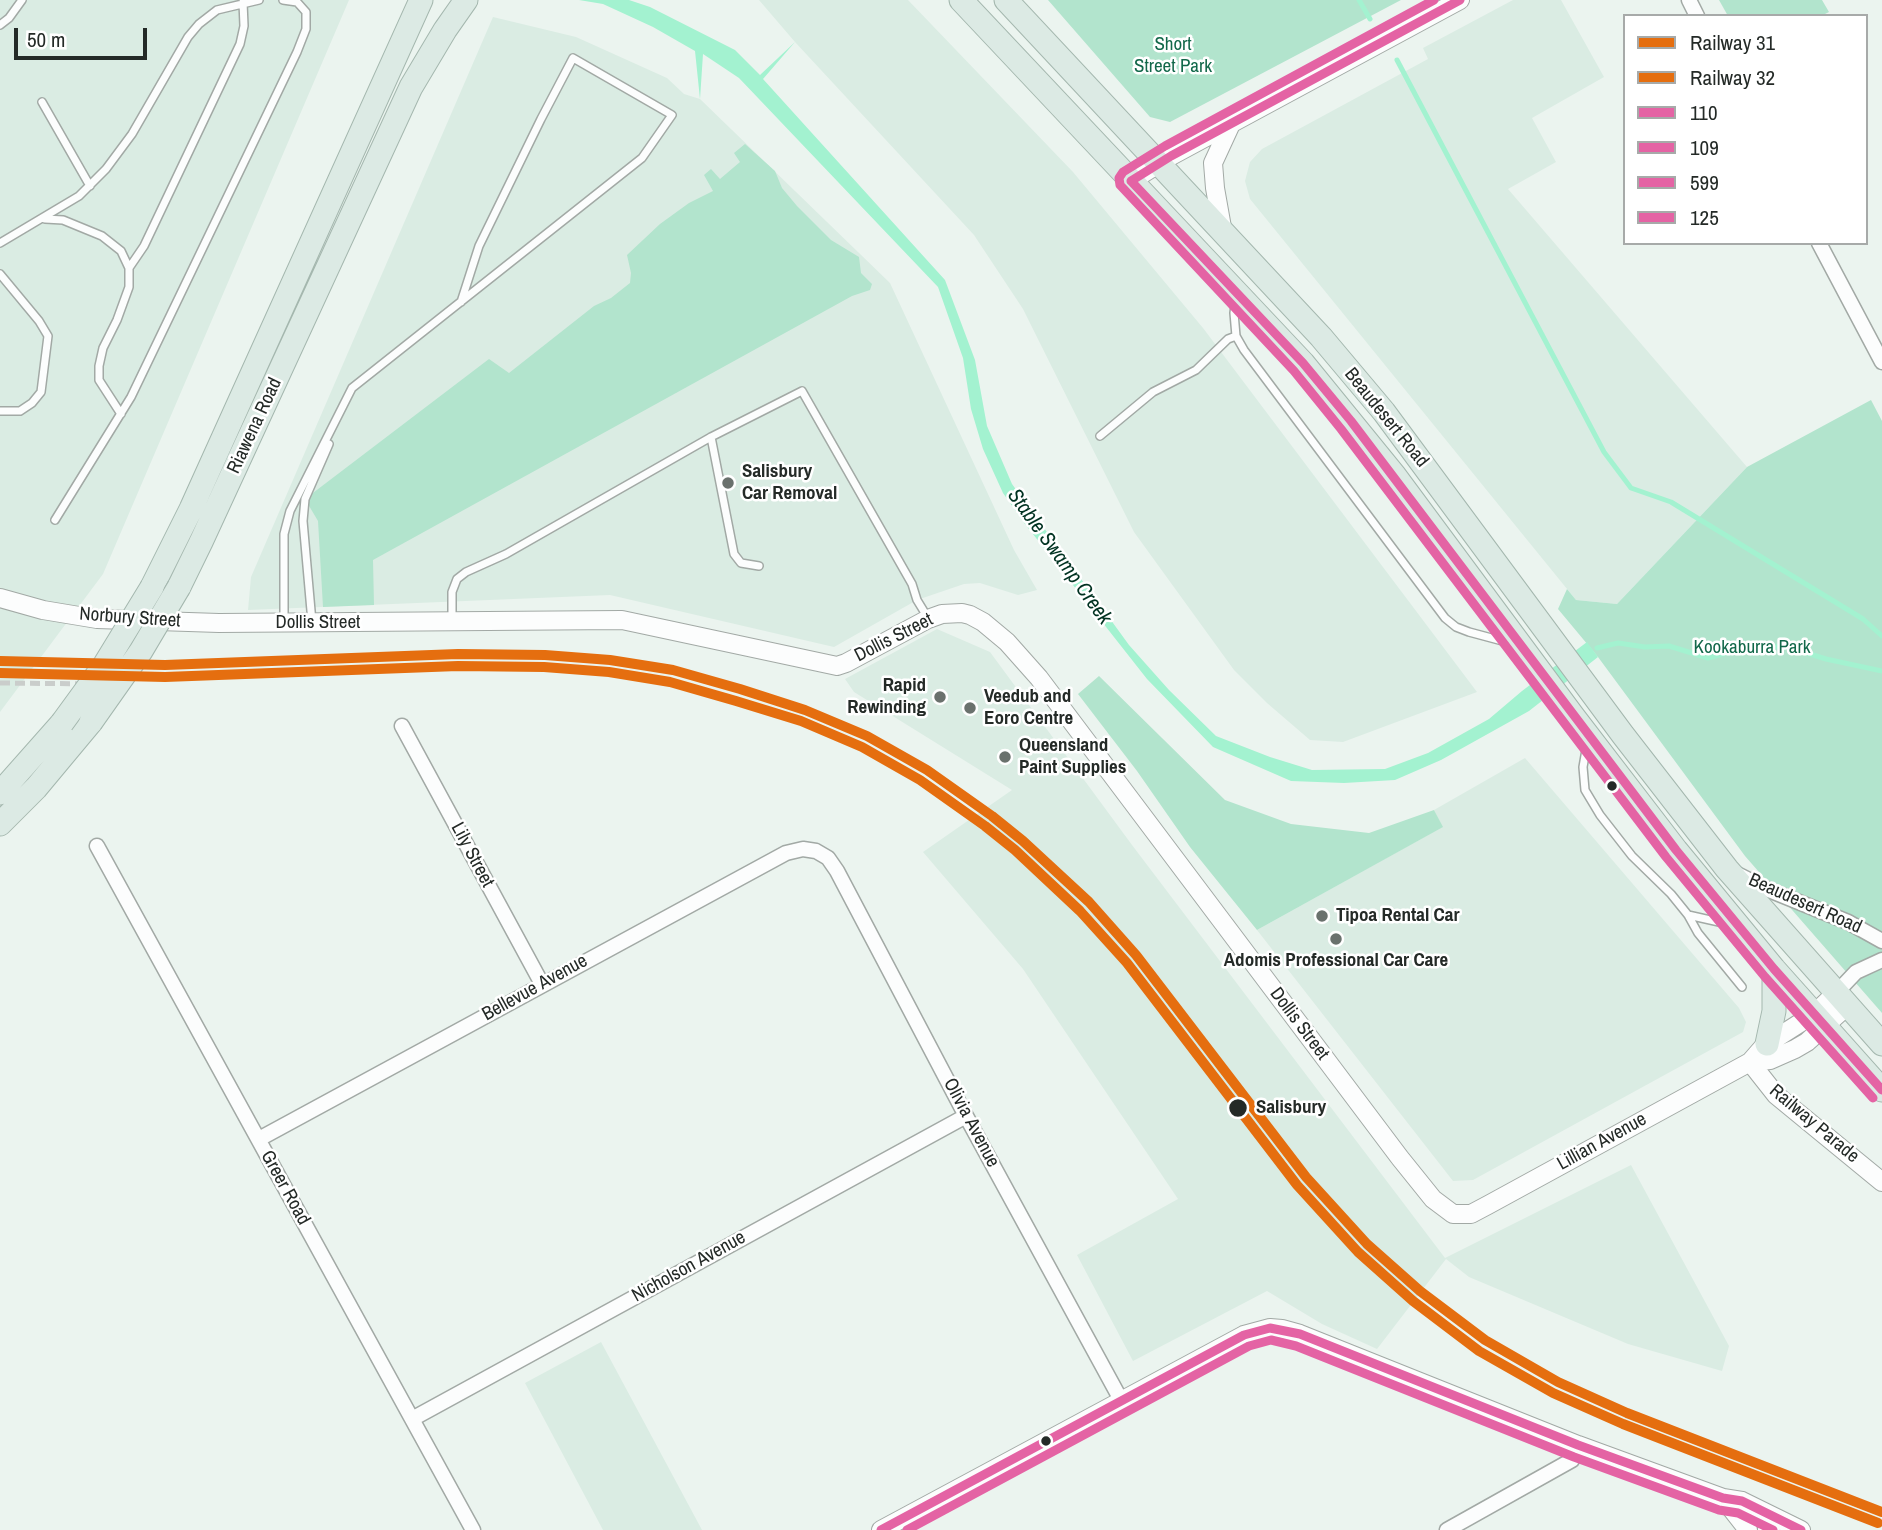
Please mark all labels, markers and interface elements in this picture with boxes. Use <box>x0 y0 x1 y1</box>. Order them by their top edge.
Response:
scale bar <box>18 14 150 58</box>
legend <box>1623 14 1868 245</box>
text: 50 m <box>27 25 65 54</box>
text: Railway 31 <box>1690 28 1775 57</box>
park label: Short Street Park <box>1134 34 1212 78</box>
text: Railway 32 <box>1690 63 1775 92</box>
text: 110 <box>1690 98 1717 127</box>
text: 109 <box>1690 133 1719 162</box>
text: 599 <box>1690 168 1719 197</box>
text: 125 <box>1690 203 1719 232</box>
street label: Beaudesert Road <box>1339 364 1433 472</box>
street label: Riawena Road <box>223 374 287 478</box>
place label: Salisbury Car Removal <box>742 461 837 505</box>
marker: Salisbury Car Removal <box>720 475 736 491</box>
water label: Stable Swamp Creek <box>1001 484 1117 630</box>
street label: Norbury Street <box>79 603 181 633</box>
street label: Dollis Street <box>851 609 937 667</box>
street label: Dollis Street <box>276 612 360 634</box>
park label: Kookaburra Park <box>1694 637 1810 659</box>
place label: Rapid Rewinding <box>847 675 926 719</box>
place label: Veedub and Eoro Centre <box>984 686 1073 730</box>
marker: Rapid Rewinding <box>932 689 948 705</box>
marker: Veedub and Eoro Centre <box>962 700 978 716</box>
place label: Queensland Paint Supplies <box>1019 735 1126 779</box>
marker: Queensland Paint Supplies <box>997 749 1013 765</box>
unlabelled marker <box>1605 779 1619 793</box>
street label: Lily Street <box>445 819 499 891</box>
street label: Beaudesert Road <box>1745 869 1865 939</box>
place label: Tipoa Rental Car <box>1336 905 1460 927</box>
marker: Tipoa Rental Car <box>1314 908 1330 924</box>
marker: Adomis Professional Car Care <box>1328 931 1344 947</box>
street label: Bellevue Avenue <box>478 950 592 1026</box>
place label: Adomis Professional Car Care <box>1224 950 1448 972</box>
street label: Dollis Street <box>1264 983 1334 1065</box>
street label: Olivia Avenue <box>938 1075 1004 1171</box>
street label: Railway Parade <box>1765 1080 1863 1168</box>
marker: Salisbury <box>1227 1097 1249 1119</box>
place label: Salisbury <box>1256 1097 1326 1119</box>
street label: Lillian Avenue <box>1553 1108 1651 1176</box>
street label: Greer Road <box>255 1147 315 1229</box>
street label: Nicholson Avenue <box>628 1226 750 1308</box>
unlabelled marker <box>1039 1434 1053 1448</box>

